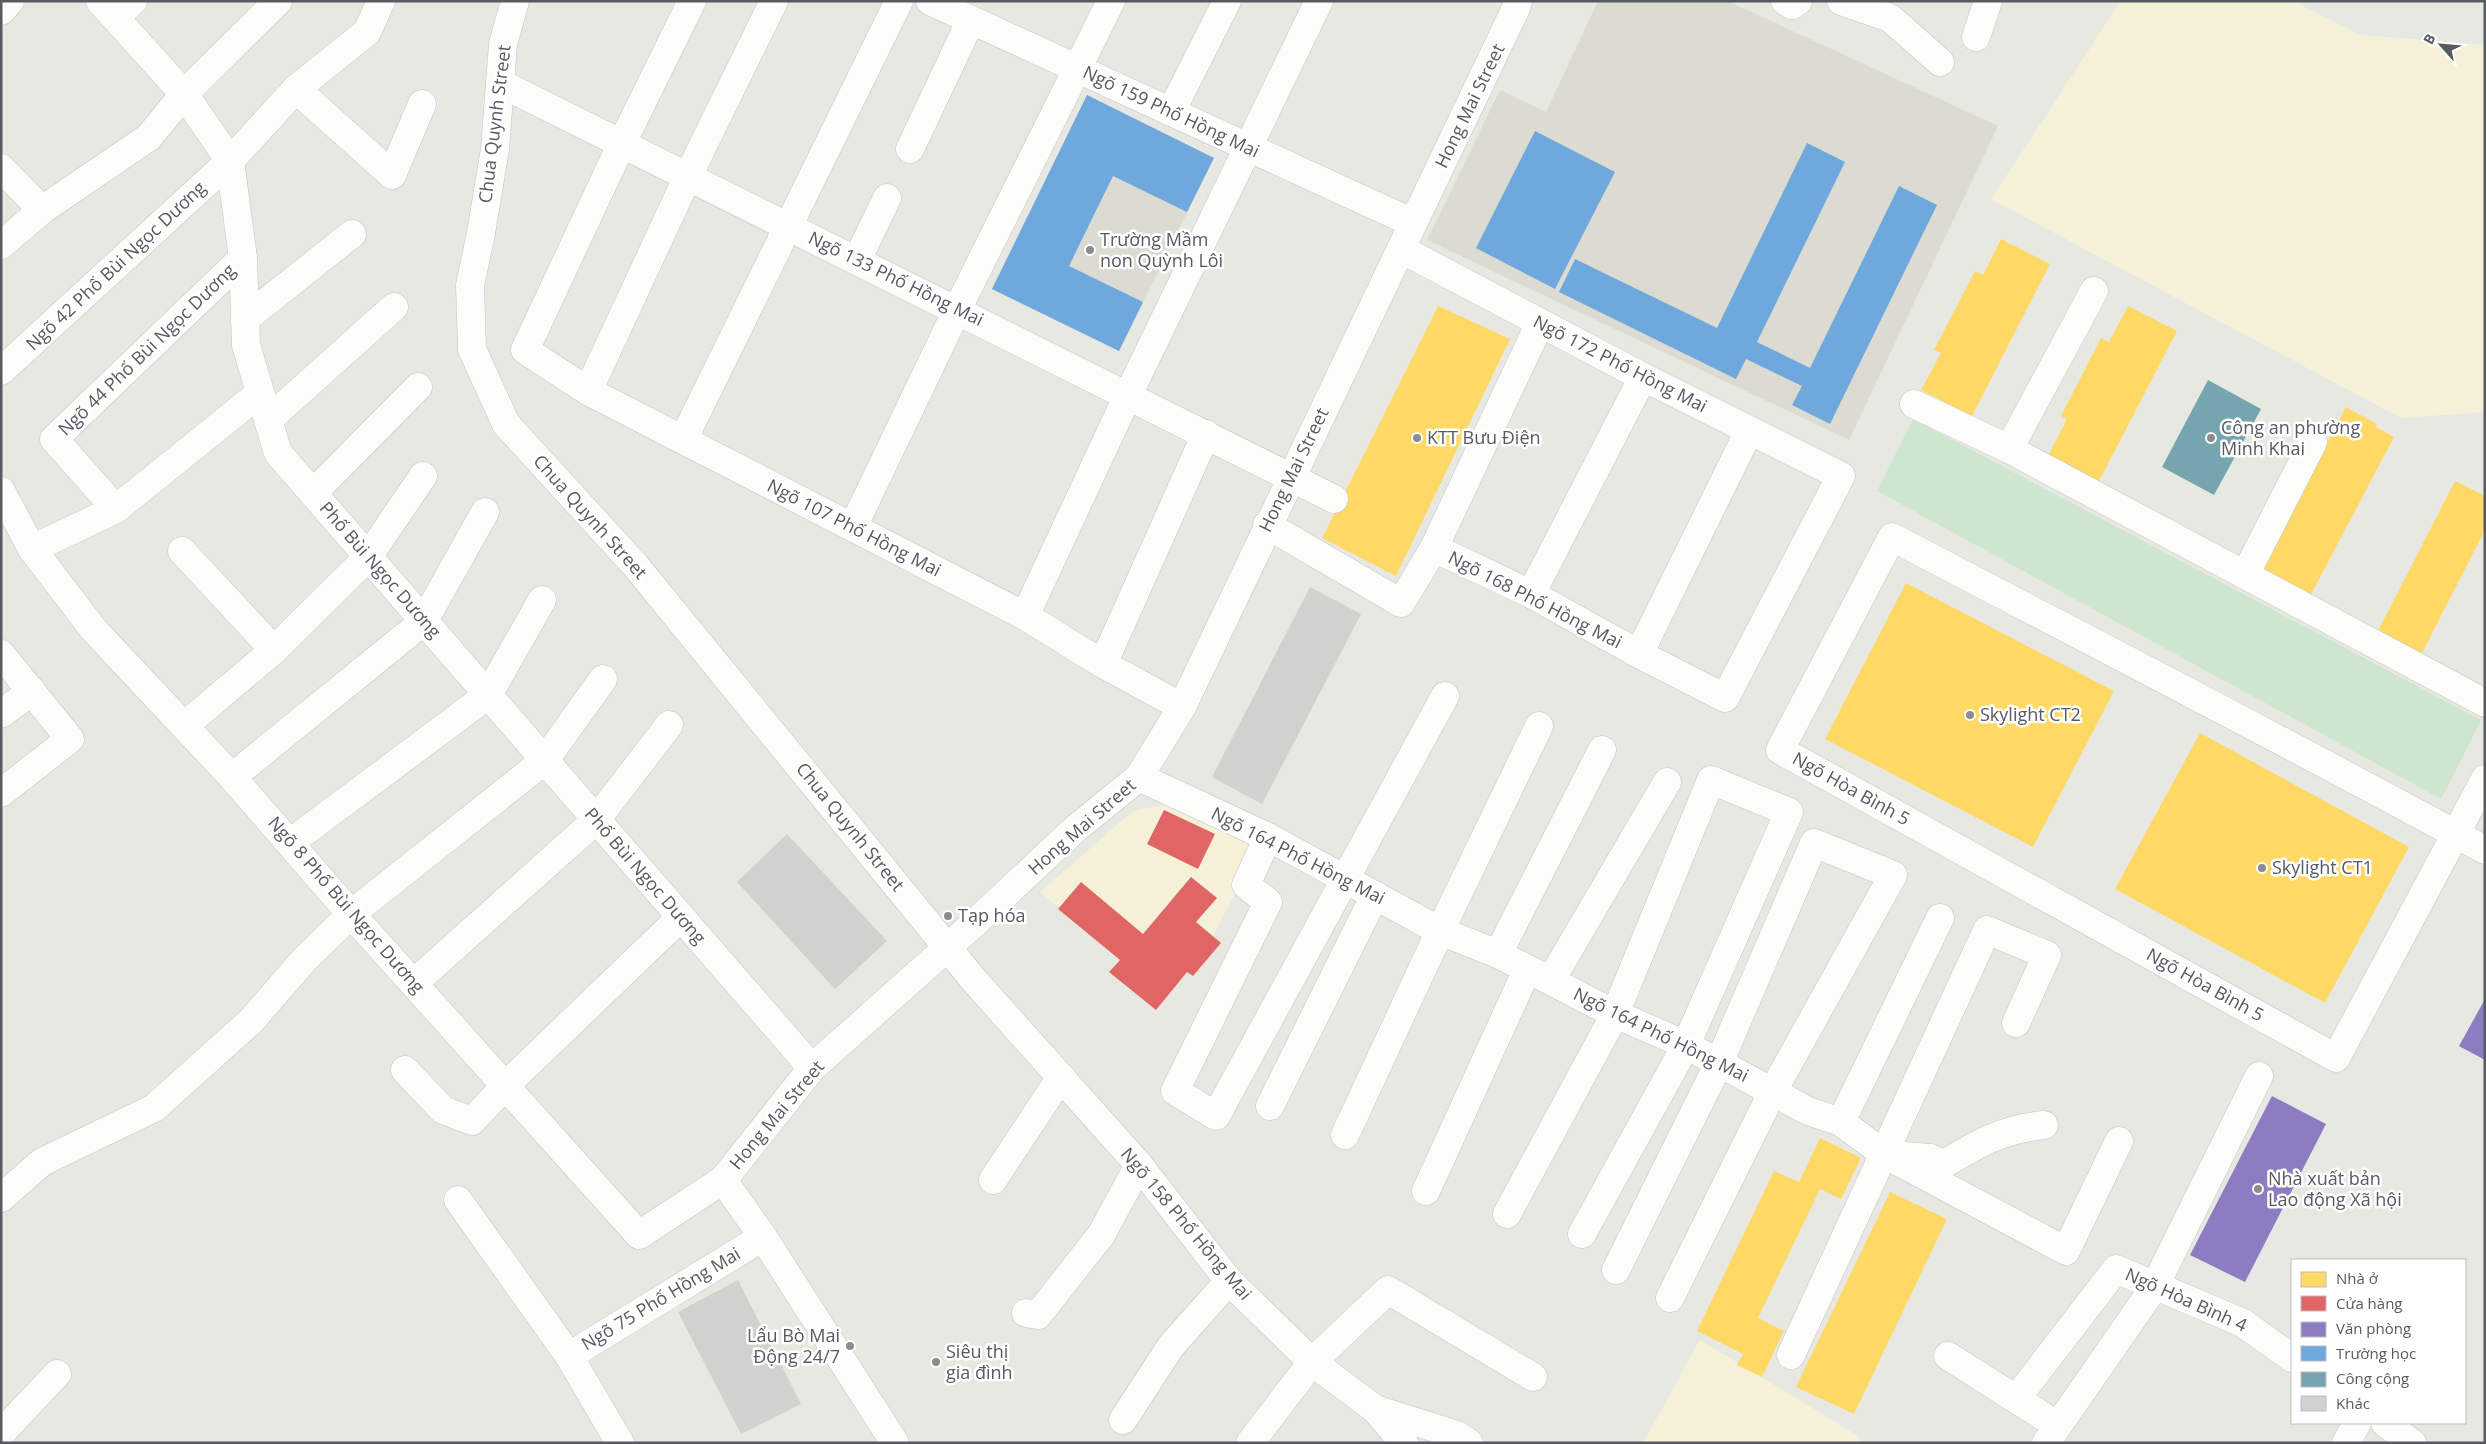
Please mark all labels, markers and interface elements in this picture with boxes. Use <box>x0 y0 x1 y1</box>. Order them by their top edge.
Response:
north arrow <box>2416 20 2466 70</box>
text: B <box>2418 30 2440 47</box>
street label: Hong Mai Street <box>1429 40 1510 172</box>
street label: Chua Quynh Street <box>472 43 516 204</box>
street label: Ngõ 159 Phố Hồng Mai <box>1079 60 1264 163</box>
street label: Ngõ 42 Phố Bùi Ngọc Dương <box>20 175 211 355</box>
street label: Ngõ 133 Phố Hồng Mai <box>805 225 988 331</box>
place label: Trường Mầm non Quỳnh Lôi <box>1100 227 1223 272</box>
marker: Trường Mầm non Quỳnh Lôi <box>1084 244 1096 256</box>
street label: Ngõ 44 Phố Bùi Ngọc Dương <box>53 258 240 440</box>
street label: Ngõ 172 Phố Hồng Mai <box>1529 309 1711 417</box>
street label: Hong Mai Street <box>1253 404 1334 536</box>
place label: Công an phường Minh Khai <box>2221 415 2360 460</box>
place label: KTT Bưu Điện <box>1427 425 1541 449</box>
marker: KTT Bưu Điện <box>1411 432 1423 444</box>
marker: Công an phường Minh Khai <box>2205 432 2217 444</box>
street label: Chua Quynh Street <box>529 449 653 584</box>
street label: Ngõ 107 Phố Hồng Mai <box>763 473 945 581</box>
street label: Phố Bùi Ngọc Dương <box>315 496 447 643</box>
street label: Ngõ 168 Phố Hồng Mai <box>1444 545 1626 653</box>
place label: Skylight CT2 <box>1980 702 2081 726</box>
marker: Skylight CT2 <box>1964 709 1976 721</box>
street label: Ngõ Hòa Bình 5 <box>1788 746 1915 830</box>
street label: Chua Quynh Street <box>791 757 910 896</box>
street label: Hong Mai Street <box>1022 773 1140 880</box>
street label: Ngõ 164 Phố Hồng Mai <box>1207 801 1389 909</box>
street label: Phố Bùi Ngọc Dương <box>580 802 712 949</box>
street label: Ngõ 8 Phố Bùi Ngọc Dương <box>263 811 431 998</box>
place label: Skylight CT1 <box>2272 855 2373 879</box>
marker: Skylight CT1 <box>2256 862 2268 874</box>
place label: Tạp hóa <box>958 903 1025 927</box>
marker: Tạp hóa <box>942 910 954 922</box>
street label: Ngõ Hòa Bình 5 <box>2142 942 2269 1026</box>
street label: Ngõ 164 Phố Hồng Mai <box>1570 981 1753 1087</box>
street label: Hong Mai Street <box>724 1055 829 1174</box>
street label: Ngõ 158 Phố Hồng Mai <box>1116 1142 1258 1305</box>
place label: Nhà xuất bản Lao động Xã hội <box>2268 1166 2402 1211</box>
marker: Nhà xuất bản Lao động Xã hội <box>2252 1183 2264 1195</box>
street label: Ngõ 75 Phố Hồng Mai <box>576 1241 745 1355</box>
legend <box>2291 1259 2466 1424</box>
street label: Ngõ Hòa Bình 4 <box>2122 1262 2251 1337</box>
text: Nhà ở <box>2336 1268 2379 1288</box>
text: Cửa hàng <box>2336 1293 2403 1313</box>
text: Văn phòng <box>2336 1318 2411 1338</box>
place label: Lẩu Bò Mai Động 24/7 <box>747 1323 840 1368</box>
place label: Siêu thị gia đình <box>946 1339 1013 1384</box>
marker: Lẩu Bò Mai Động 24/7 <box>844 1340 856 1352</box>
text: Trường học <box>2336 1343 2416 1363</box>
marker: Siêu thị gia đình <box>930 1356 942 1368</box>
text: Công cộng <box>2336 1368 2409 1388</box>
text: Khác <box>2336 1393 2370 1413</box>

